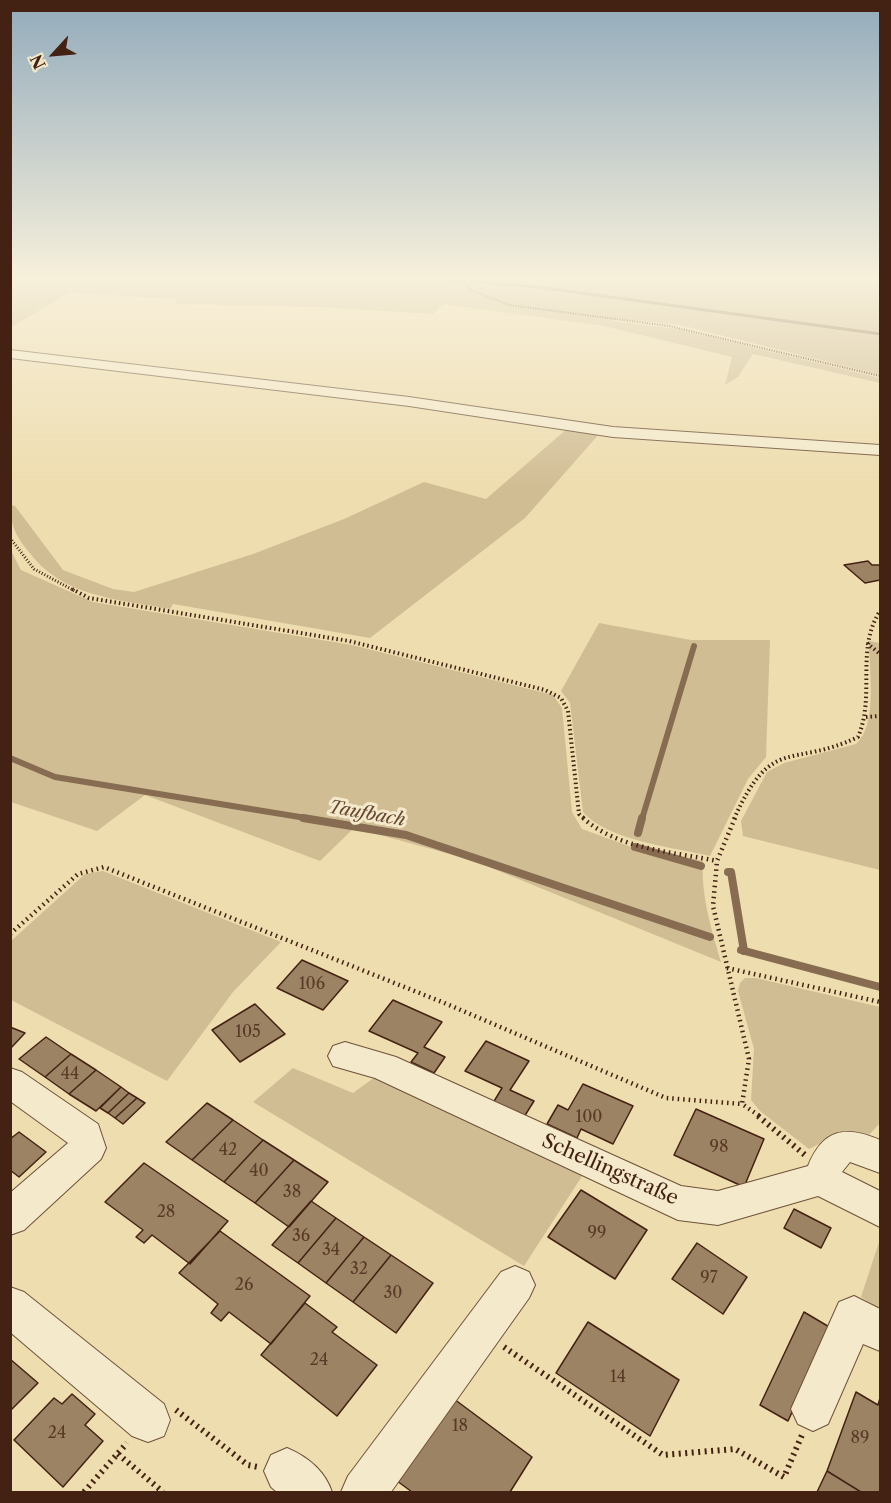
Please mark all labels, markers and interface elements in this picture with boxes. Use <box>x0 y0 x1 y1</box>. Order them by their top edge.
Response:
north arrow <box>24 24 84 84</box>
text: N <box>26 51 50 73</box>
water label: Taufbach <box>327 797 407 831</box>
house number: 106 <box>299 974 325 994</box>
house number: 105 <box>235 1022 261 1042</box>
house number: 44 <box>61 1064 79 1084</box>
house number: 100 <box>575 1107 603 1127</box>
street label: Schellingstraße <box>538 1129 682 1211</box>
house number: 98 <box>710 1137 728 1157</box>
house number: 42 <box>219 1140 237 1160</box>
house number: 40 <box>249 1161 269 1181</box>
house number: 38 <box>283 1182 301 1202</box>
house number: 28 <box>157 1202 175 1222</box>
house number: 99 <box>588 1223 606 1243</box>
house number: 36 <box>292 1226 310 1246</box>
house number: 34 <box>322 1240 340 1260</box>
house number: 32 <box>350 1259 368 1279</box>
house number: 97 <box>700 1268 718 1288</box>
house number: 26 <box>235 1275 253 1295</box>
house number: 30 <box>384 1283 402 1303</box>
house number: 24 <box>310 1350 328 1370</box>
house number: 14 <box>610 1367 626 1387</box>
house number: 18 <box>452 1416 468 1436</box>
house number: 24 <box>48 1423 66 1443</box>
house number: 89 <box>851 1428 869 1448</box>

